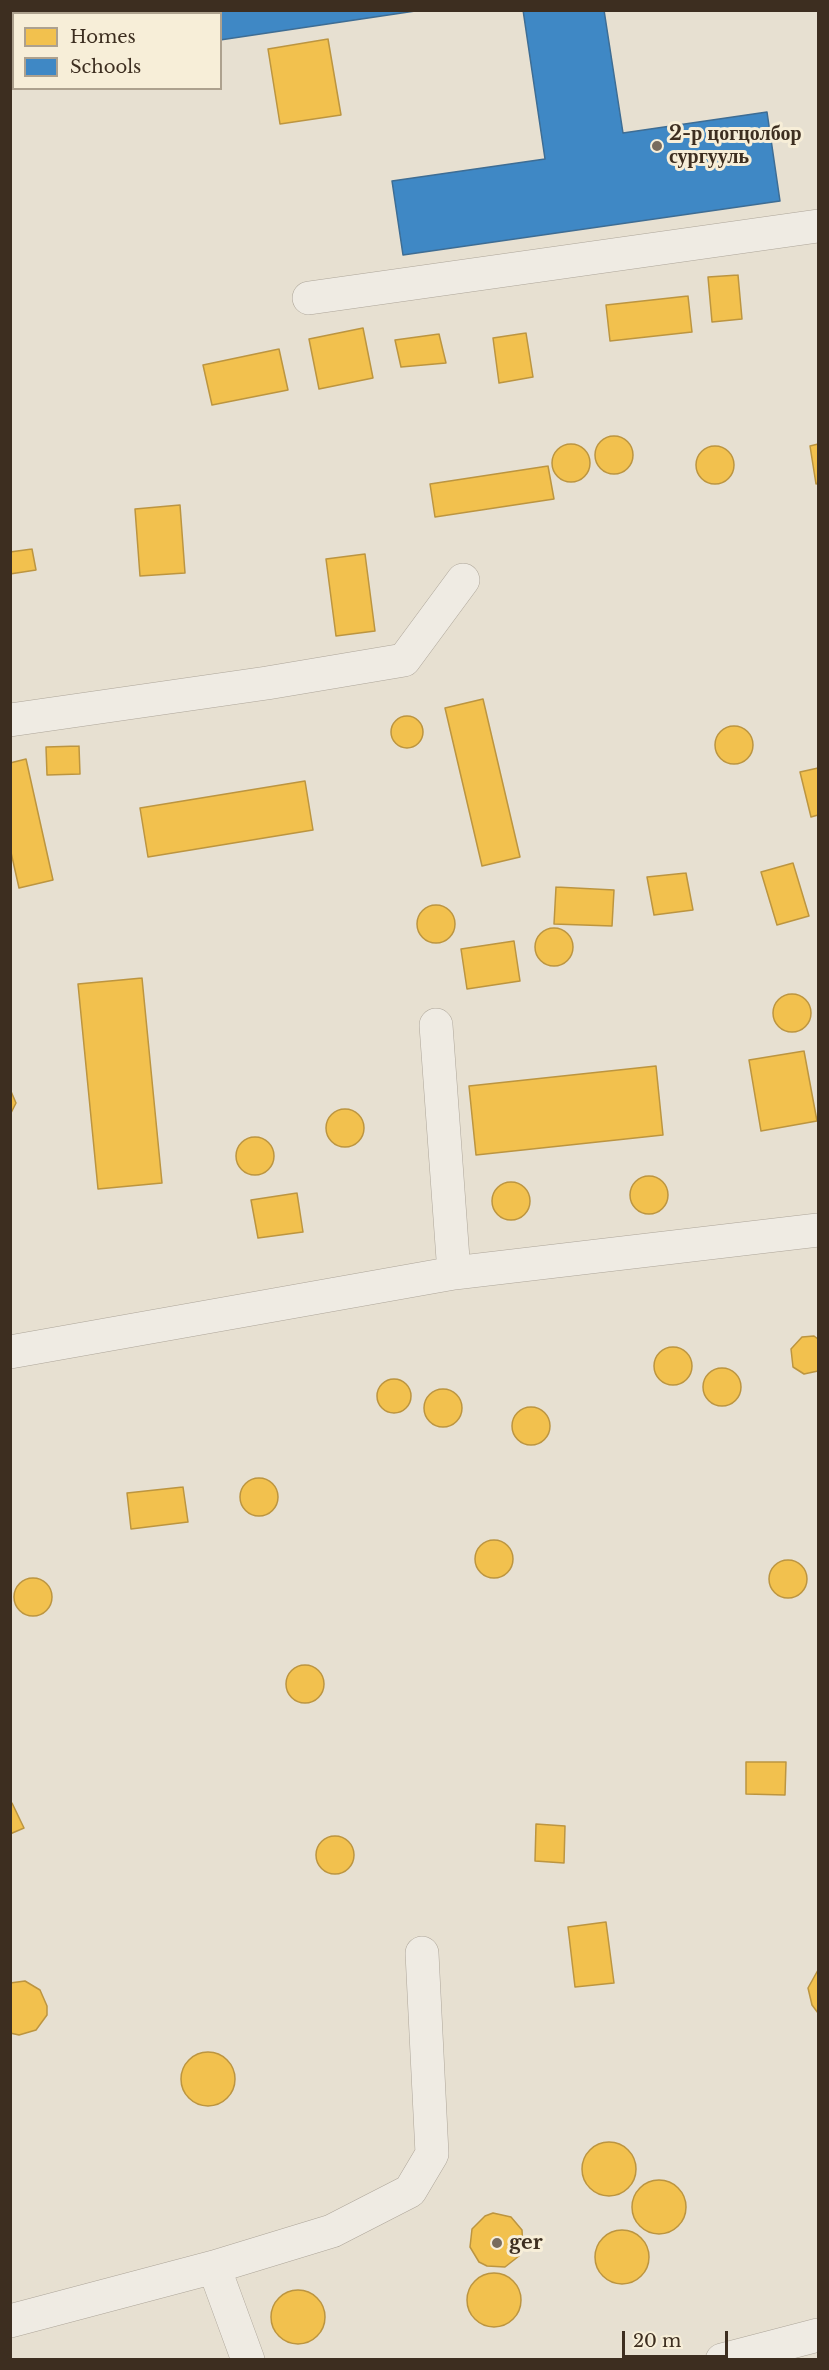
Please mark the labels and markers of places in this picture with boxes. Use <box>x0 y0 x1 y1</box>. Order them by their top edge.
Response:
place label: 2-р цогцолбор сургууль <box>669 122 802 169</box>
marker: 2-р цогцолбор сургууль <box>650 139 664 153</box>
place label: ger <box>509 2231 543 2255</box>
marker: ger <box>490 2236 504 2250</box>

